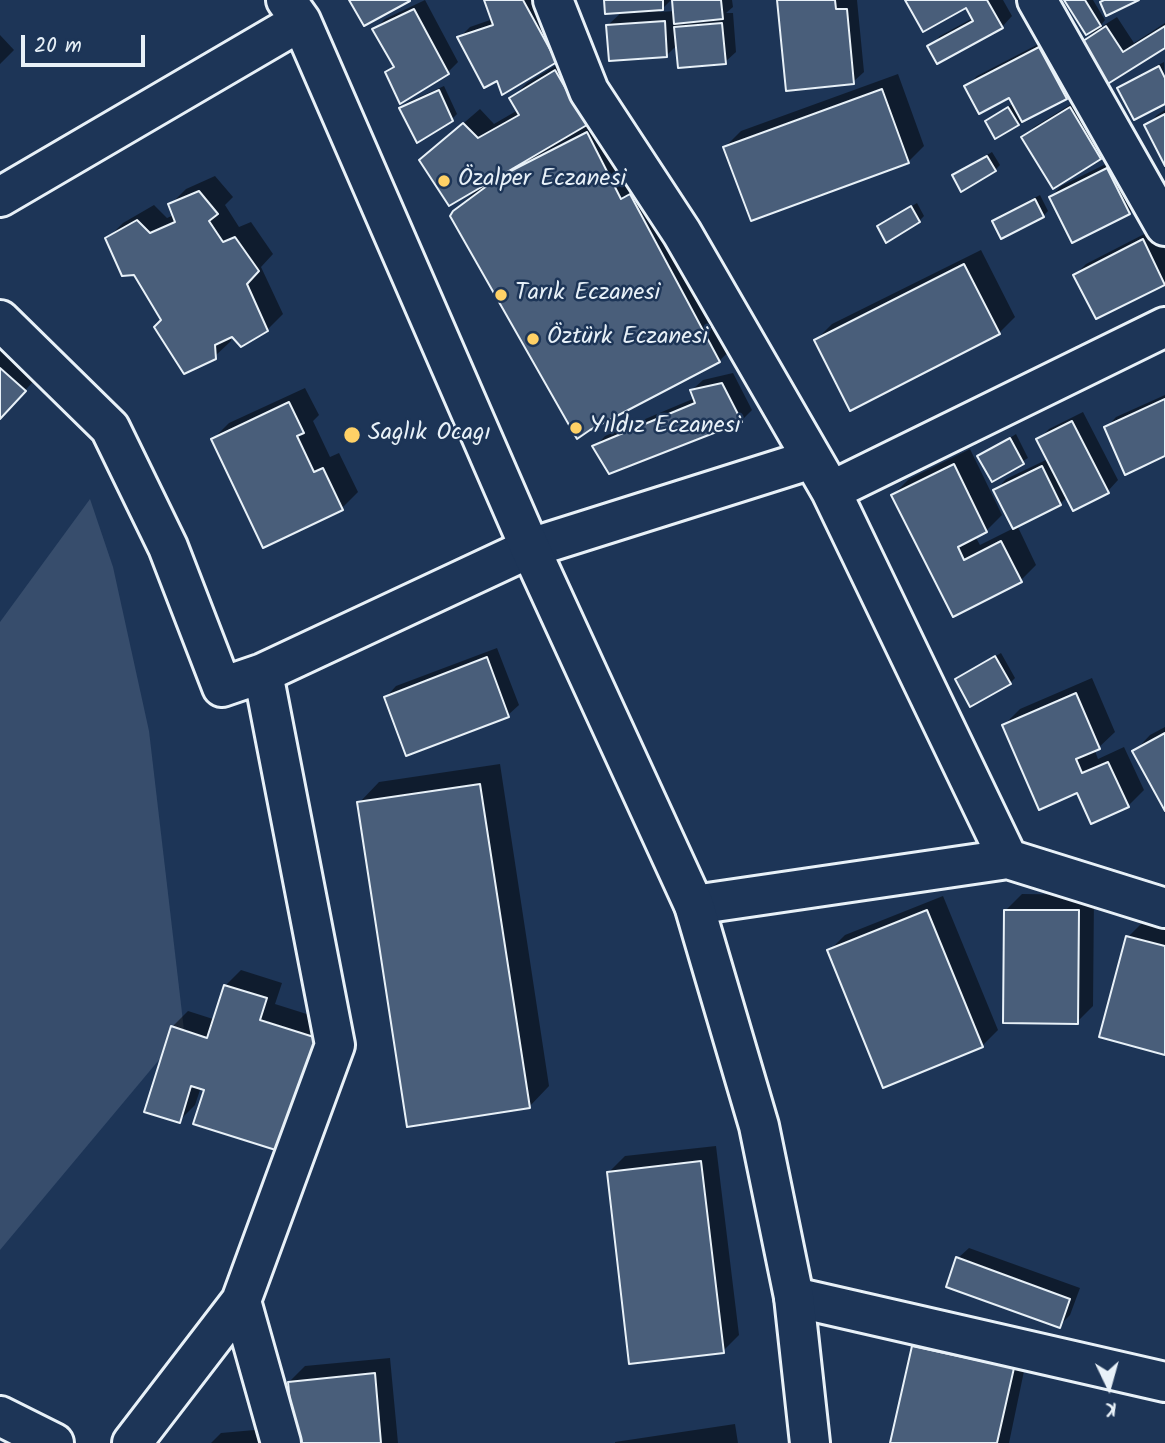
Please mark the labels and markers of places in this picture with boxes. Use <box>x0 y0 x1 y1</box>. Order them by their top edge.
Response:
place label: Özalper Eczanesi <box>458 167 626 195</box>
marker: Özalper Eczanesi <box>436 173 452 189</box>
place label: Tarık Eczanesi <box>515 281 660 309</box>
marker: Tarık Eczanesi <box>493 287 509 303</box>
place label: Öztürk Eczanesi <box>547 325 708 353</box>
marker: Öztürk Eczanesi <box>525 331 541 347</box>
place label: Yıldız Eczanesi <box>590 414 740 442</box>
marker: Yıldız Eczanesi <box>568 420 584 436</box>
place label: Saglık Ocagı <box>368 421 491 449</box>
marker: Saglık Ocagı <box>342 425 362 445</box>

